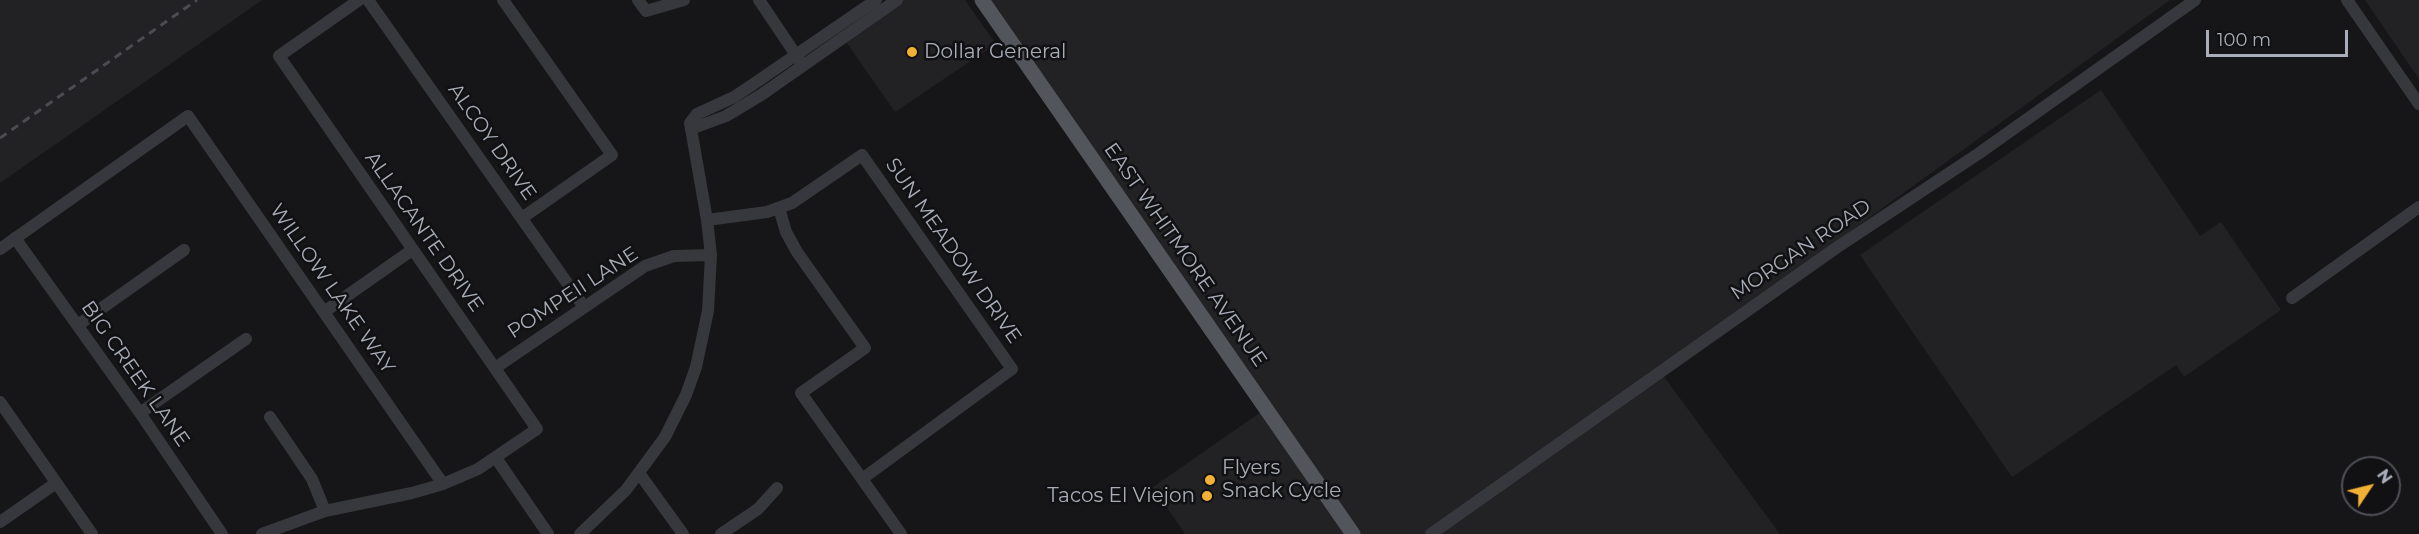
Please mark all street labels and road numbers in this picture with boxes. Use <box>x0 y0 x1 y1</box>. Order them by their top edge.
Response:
street label: ALCOY DRIVE <box>443 79 541 205</box>
street label: EAST WHITMORE AVENUE <box>1099 139 1271 371</box>
street label: ALLACANTE DRIVE <box>360 147 488 317</box>
street label: SUN MEADOW DRIVE <box>880 154 1026 348</box>
street label: MORGAN ROAD <box>1726 194 1876 306</box>
street label: WILLOW LAKE WAY <box>264 200 400 378</box>
street label: POMPEII LANE <box>503 242 643 344</box>
street label: BIG CREEK LANE <box>76 296 194 452</box>

